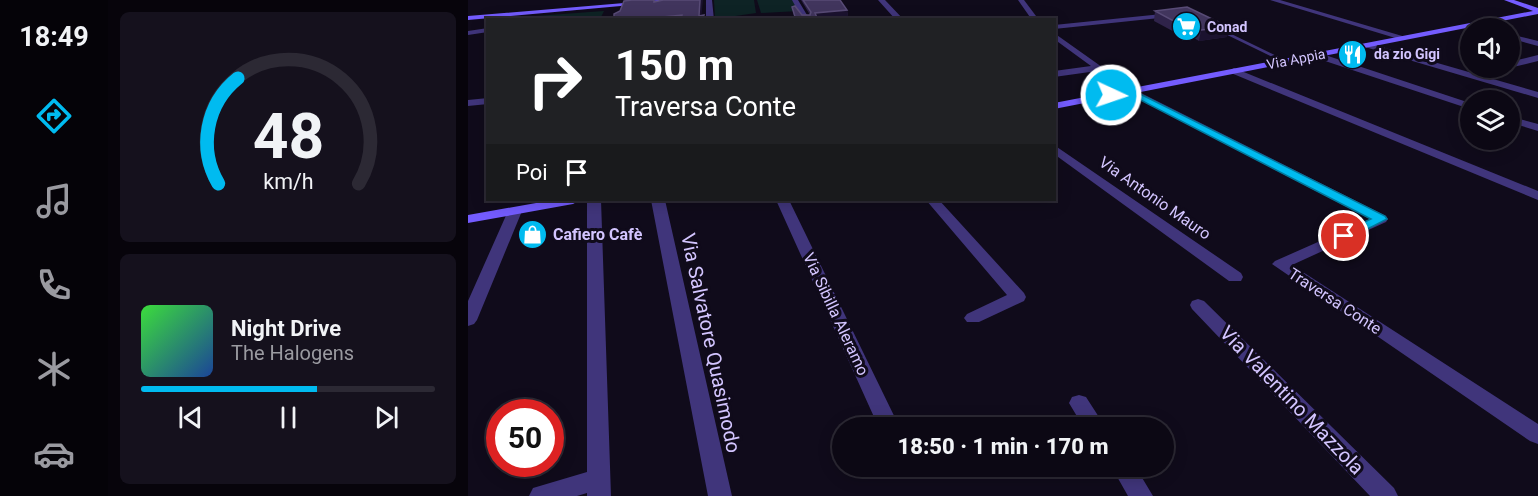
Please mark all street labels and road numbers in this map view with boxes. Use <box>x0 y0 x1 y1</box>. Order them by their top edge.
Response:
street label: Via Appia <box>1265 45 1327 73</box>
street label: Via Antonio Mauro <box>1096 152 1214 244</box>
street label: Via Salvatore Quasimodo <box>676 231 746 455</box>
street label: Via Sibilla Aleramo <box>799 250 873 378</box>
street label: Traversa Conte <box>1285 264 1385 338</box>
street label: Via Valentino Mazzola <box>1215 321 1369 479</box>

